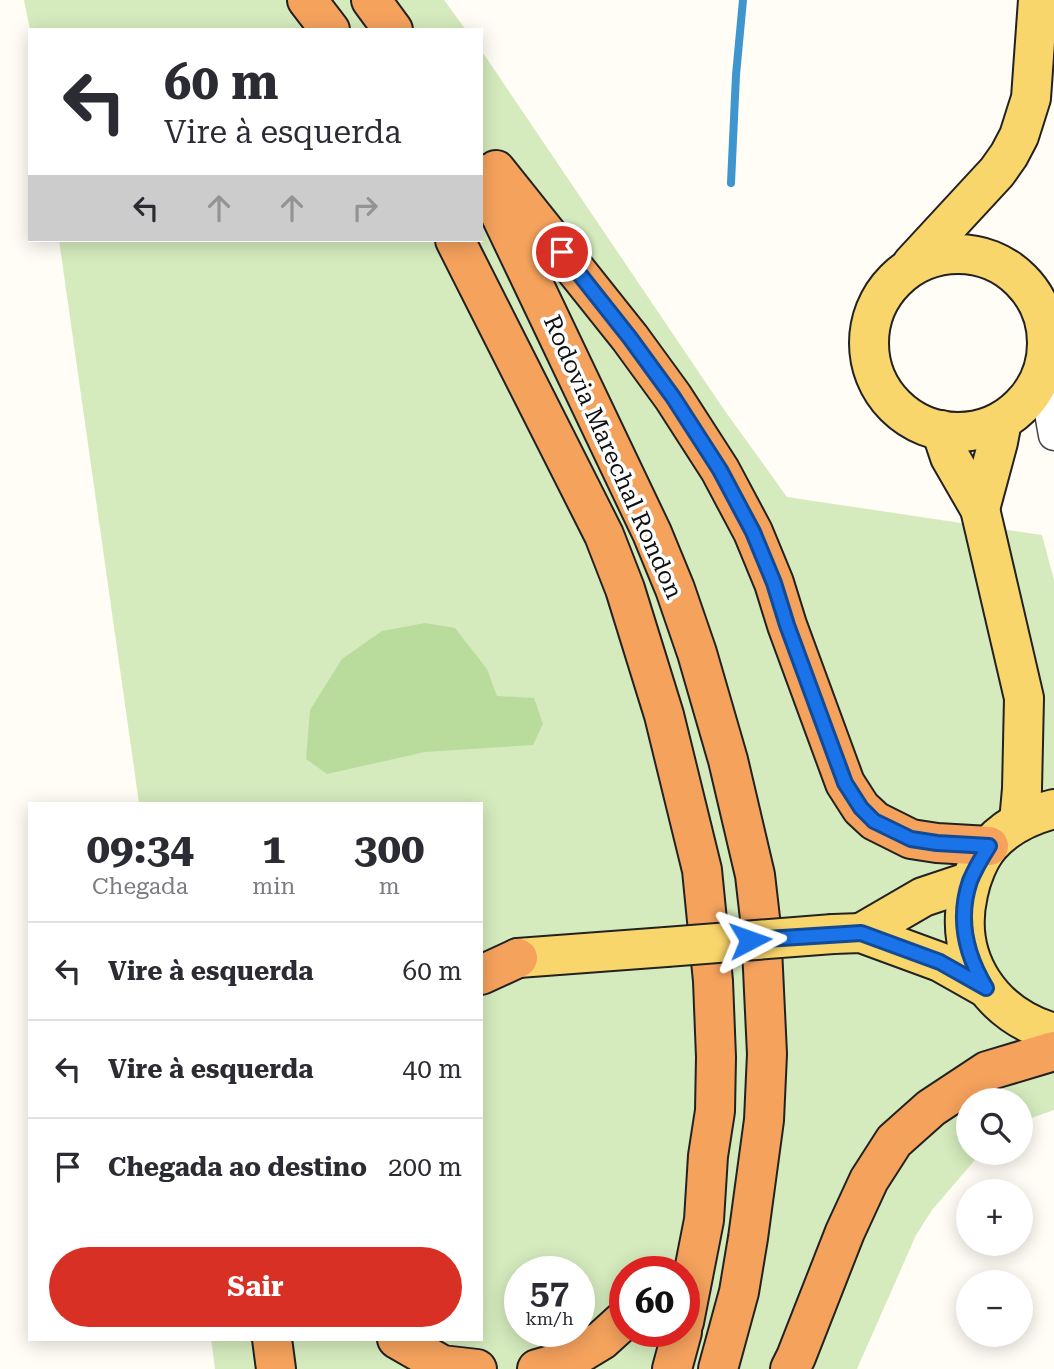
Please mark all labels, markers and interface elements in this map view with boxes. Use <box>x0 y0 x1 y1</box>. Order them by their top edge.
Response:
text: 60 m <box>164 54 279 111</box>
icon: left <box>49 56 140 147</box>
text: Vire à esquerda <box>164 113 402 151</box>
icon: left <box>127 189 165 227</box>
icon: ahead <box>200 189 238 227</box>
icon: ahead <box>273 189 311 227</box>
icon: right <box>346 189 384 227</box>
pin <box>532 222 592 282</box>
icon: arrive <box>543 233 581 271</box>
street label: Rodovia Marechal Rondon <box>538 311 688 603</box>
text: 09:34 <box>87 824 194 873</box>
text: 1 <box>262 824 286 873</box>
text: 300 <box>354 824 424 873</box>
text: Chegada <box>92 873 188 900</box>
text: min <box>252 873 295 900</box>
text: m <box>379 873 400 900</box>
position arrow <box>713 903 787 977</box>
icon: left <box>49 952 87 990</box>
text: Vire à esquerda <box>108 956 313 986</box>
text: 60 m <box>403 956 462 986</box>
icon: left <box>49 1050 87 1088</box>
text: Vire à esquerda <box>108 1054 313 1084</box>
text: 40 m <box>403 1054 462 1084</box>
map controls <box>956 1088 1033 1347</box>
button: search <box>956 1088 1033 1165</box>
icon: arrive <box>49 1148 87 1186</box>
text: Chegada ao destino <box>108 1152 367 1182</box>
text: 200 m <box>388 1152 462 1182</box>
button: + <box>956 1179 1033 1256</box>
button: Sair <box>49 1247 462 1327</box>
speed limit sign: 60 <box>609 1256 700 1347</box>
button: − <box>956 1270 1033 1347</box>
text: 57 <box>530 1272 569 1313</box>
text: km/h <box>525 1308 574 1329</box>

